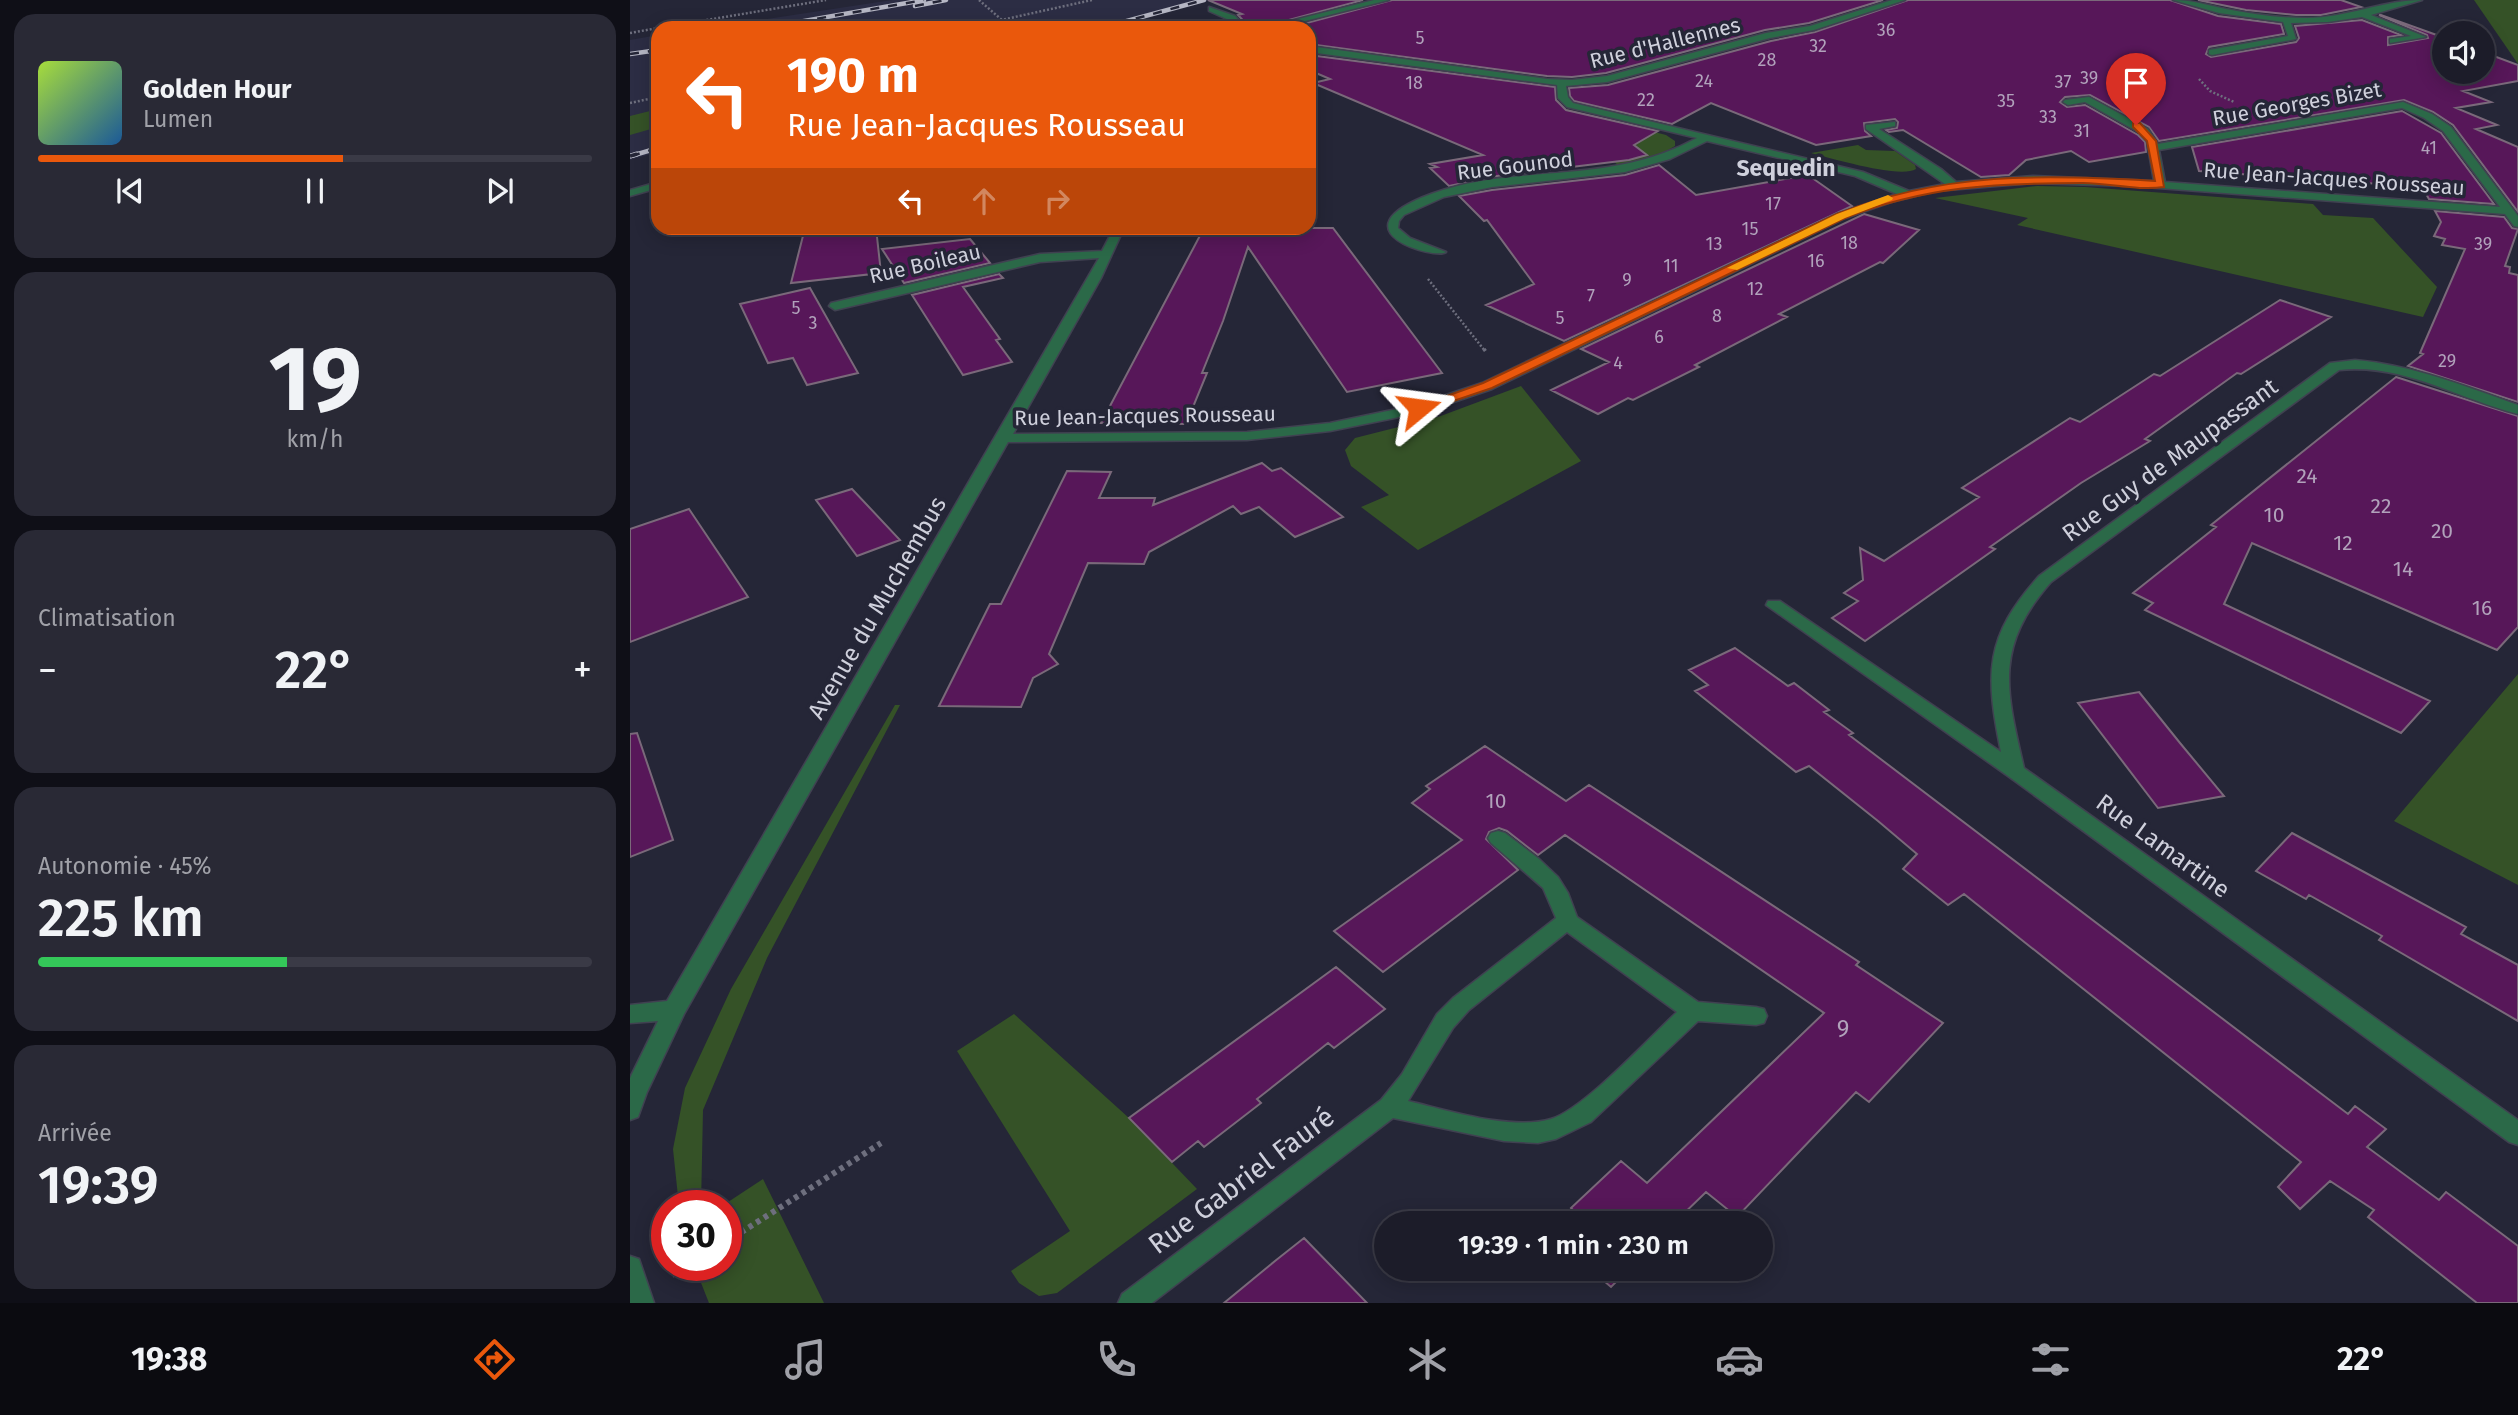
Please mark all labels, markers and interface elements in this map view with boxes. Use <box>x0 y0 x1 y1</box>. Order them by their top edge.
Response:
street label: Rue d'Hallennes <box>1587 12 1743 74</box>
house number: 36 <box>1877 19 1895 41</box>
map controls <box>2432 21 2495 84</box>
button: sound <box>2432 21 2495 84</box>
house number: 5 <box>1415 27 1425 49</box>
house number: 32 <box>1809 35 1827 57</box>
text: 190 m <box>787 46 919 105</box>
icon: left <box>672 49 763 140</box>
house number: 28 <box>1758 49 1776 71</box>
pin <box>2106 53 2166 125</box>
icon: arrive <box>2117 64 2155 102</box>
house number: 39 <box>2080 67 2098 89</box>
house number: 24 <box>1695 70 1713 92</box>
house number: 37 <box>2055 71 2071 93</box>
house number: 18 <box>1405 72 1423 94</box>
text: Golden Hour <box>143 74 291 105</box>
street label: Rue Georges Bizet <box>2211 76 2384 132</box>
house number: 22 <box>1637 89 1655 111</box>
house number: 35 <box>1997 90 2015 112</box>
text: Lumen <box>143 105 213 133</box>
text: Rue Jean-Jacques Rousseau <box>787 106 1186 144</box>
house number: 33 <box>2039 106 2057 128</box>
house number: 31 <box>2074 120 2090 142</box>
house number: 41 <box>2421 137 2437 159</box>
street label: Rue Gounod <box>1455 146 1575 186</box>
district label: Sequedin <box>1736 154 1836 182</box>
street label: Rue Jean-Jacques Rousseau <box>2203 157 2465 201</box>
icon: previous <box>111 172 149 210</box>
icon: pause <box>296 172 334 210</box>
icon: next <box>481 172 519 210</box>
icon: left <box>892 182 930 220</box>
icon: ahead <box>965 182 1003 220</box>
icon: right <box>1038 182 1076 220</box>
house number: 17 <box>1765 193 1781 215</box>
house number: 15 <box>1742 218 1758 240</box>
house number: 18 <box>1840 232 1858 254</box>
house number: 13 <box>1706 233 1722 255</box>
house number: 39 <box>2474 233 2492 255</box>
street label: Rue Boileau <box>867 239 983 289</box>
house number: 16 <box>1807 250 1825 272</box>
house number: 11 <box>1663 255 1679 277</box>
house number: 9 <box>1622 269 1632 291</box>
house number: 12 <box>1747 278 1763 300</box>
house number: 7 <box>1587 285 1595 307</box>
house number: 5 <box>791 297 801 319</box>
house number: 8 <box>1712 305 1722 327</box>
house number: 5 <box>1555 307 1565 329</box>
house number: 3 <box>809 312 817 334</box>
text: 19 <box>268 325 362 434</box>
house number: 6 <box>1654 326 1664 348</box>
house number: 29 <box>2438 350 2456 372</box>
house number: 4 <box>1613 352 1623 374</box>
position arrow <box>1382 371 1456 445</box>
street label: Rue Guy de Maupassant <box>2057 372 2283 548</box>
street label: Rue Jean-Jacques Rousseau <box>1014 401 1276 431</box>
text: km/h <box>287 425 343 453</box>
house number: 24 <box>2297 463 2318 489</box>
street label: Avenue du Muchembus <box>802 492 952 724</box>
house number: 22 <box>2371 493 2391 519</box>
house number: 10 <box>2264 502 2284 528</box>
house number: 20 <box>2431 518 2453 544</box>
house number: 12 <box>2333 530 2353 556</box>
house number: 14 <box>2393 556 2413 582</box>
house number: 16 <box>2472 595 2492 621</box>
text: Climatisation <box>38 604 176 632</box>
text: 22° <box>275 639 355 702</box>
text: − <box>38 647 57 693</box>
text: + <box>573 647 592 693</box>
house number: 10 <box>1486 788 1506 814</box>
street label: Rue Lamartine <box>2091 788 2235 904</box>
text: Autonomie · 45% <box>38 852 211 880</box>
text: 225 km <box>38 887 204 950</box>
house number: 9 <box>1837 1015 1849 1043</box>
street label: Rue Gabriel Fauré <box>1142 1100 1341 1261</box>
text: Arrivée <box>38 1119 112 1147</box>
text: 19:39 <box>38 1154 159 1217</box>
speed limit sign: 30 <box>651 1190 742 1281</box>
text: 19:39 · 1 min · 230 m <box>1458 1230 1689 1261</box>
icon: directions <box>470 1335 519 1384</box>
icon: music <box>781 1335 830 1384</box>
icon: phone <box>1092 1335 1141 1384</box>
icon: climate <box>1403 1335 1452 1384</box>
icon: car <box>1715 1335 1764 1384</box>
icon: filters <box>2026 1335 2075 1384</box>
text: 19:38 <box>131 1340 207 1378</box>
text: 22° <box>2337 1340 2387 1378</box>

